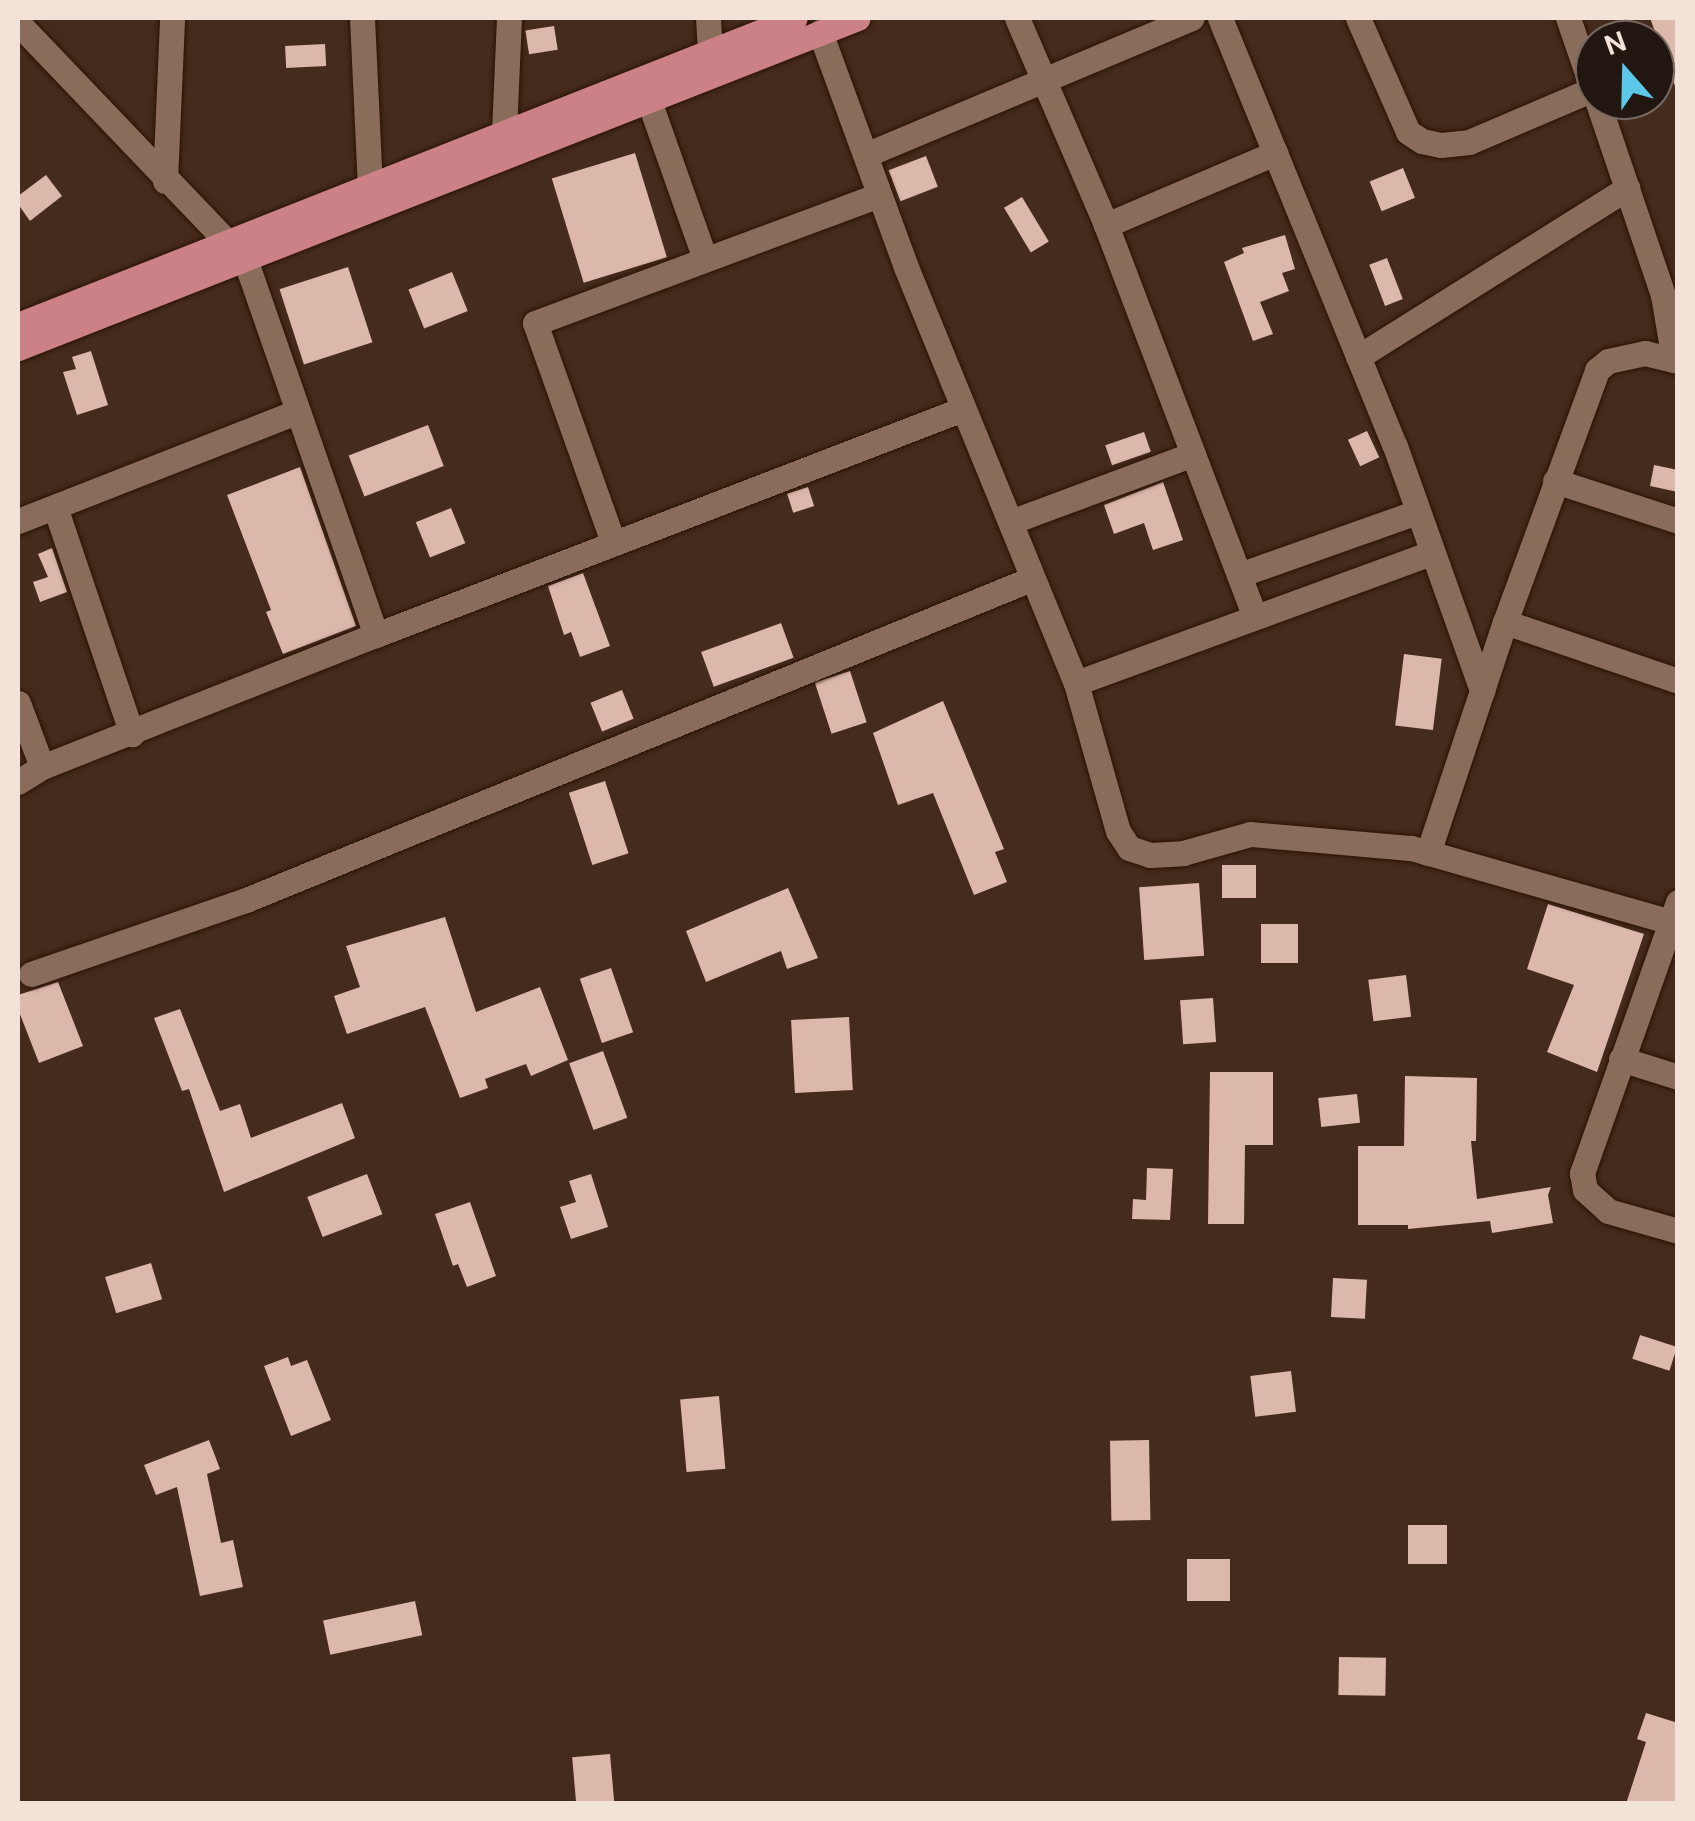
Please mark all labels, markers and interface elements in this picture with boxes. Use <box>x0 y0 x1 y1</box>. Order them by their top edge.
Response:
north arrow <box>1575 20 1675 120</box>
text: N <box>1599 22 1631 64</box>

